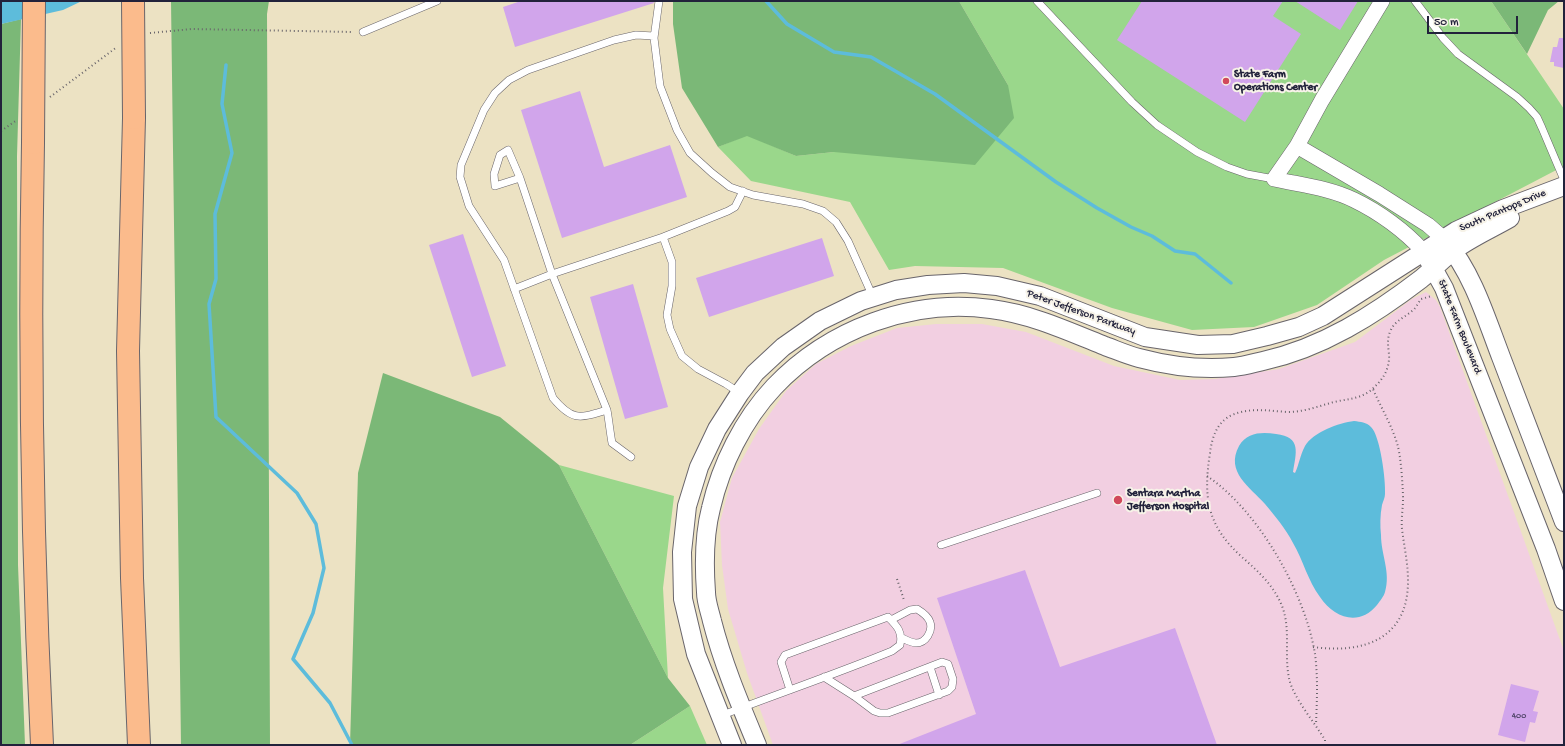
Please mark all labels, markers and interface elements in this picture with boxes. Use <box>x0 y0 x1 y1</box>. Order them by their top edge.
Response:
scale bar <box>1429 8 1520 34</box>
text: 50 m <box>1434 16 1459 30</box>
place label: State Farm Operations Center <box>1234 68 1317 94</box>
marker: State Farm Operations Center <box>1221 76 1231 86</box>
street label: South Pantops Drive <box>1458 187 1548 235</box>
street label: State Farm Boulevard <box>1434 278 1484 376</box>
street label: Peter Jefferson Parkway <box>1025 287 1137 339</box>
place label: Sentara Martha Jefferson Hospital <box>1127 487 1209 513</box>
marker: Sentara Martha Jefferson Hospital <box>1112 494 1124 506</box>
house number: 400 <box>1512 712 1526 722</box>

